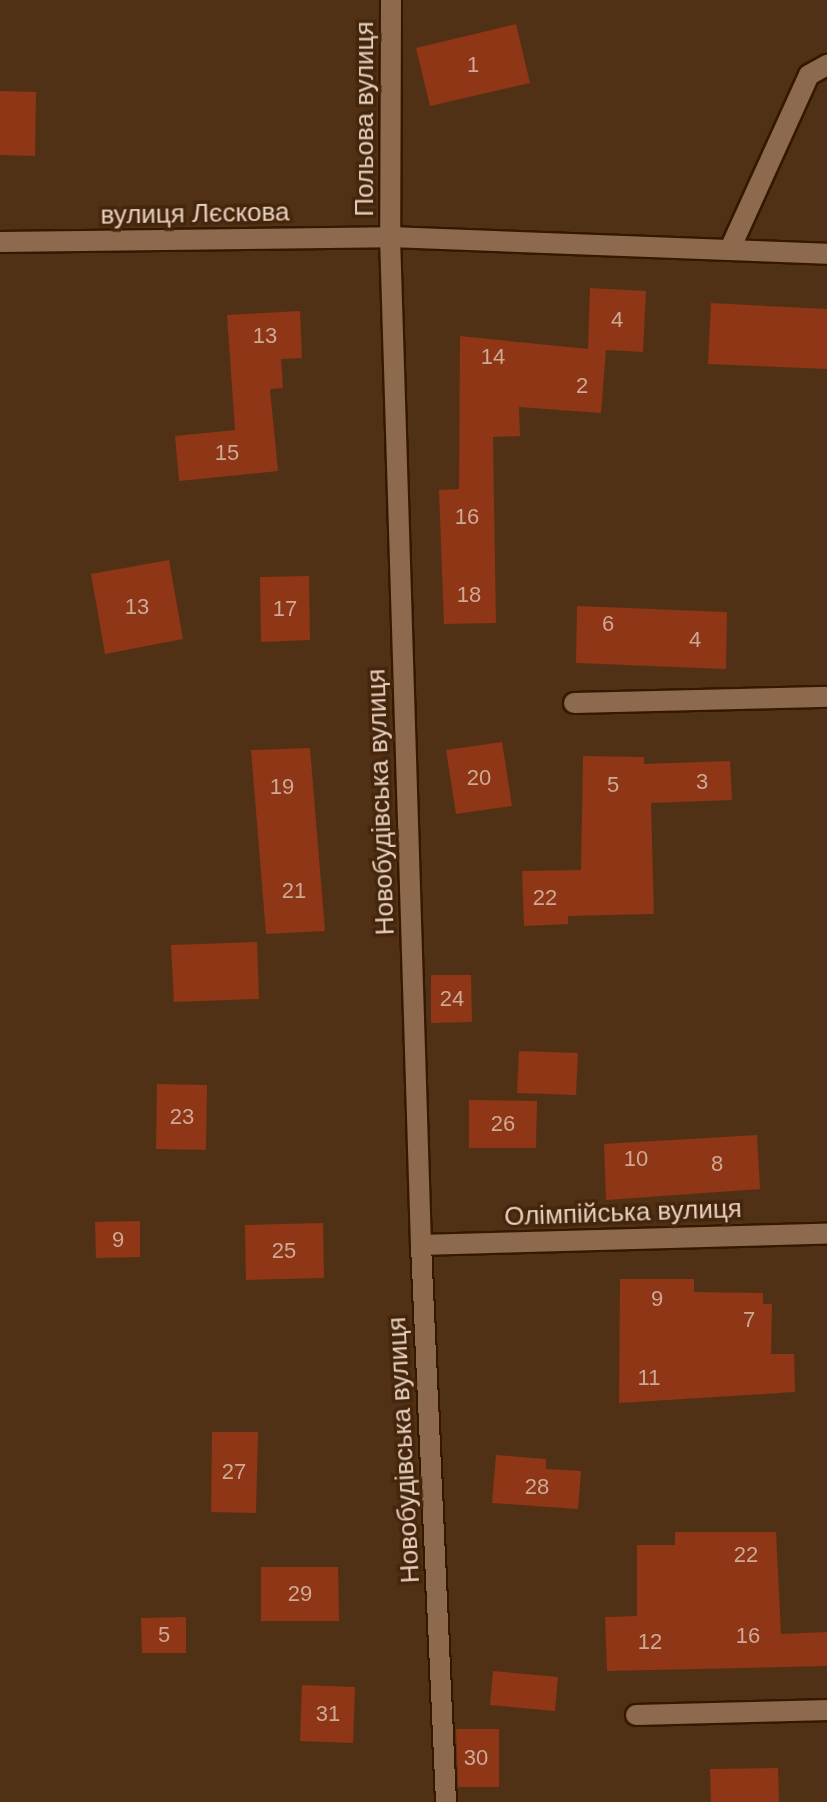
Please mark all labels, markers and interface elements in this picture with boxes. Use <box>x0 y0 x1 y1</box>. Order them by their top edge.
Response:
street label: Польова вулиця <box>349 21 381 217</box>
house number: 1 <box>467 52 479 78</box>
street label: вулиця Лєскова <box>100 197 290 231</box>
house number: 4 <box>611 307 623 333</box>
house number: 13 <box>253 323 277 349</box>
house number: 14 <box>481 344 505 370</box>
house number: 2 <box>576 373 588 399</box>
house number: 15 <box>215 440 239 466</box>
house number: 16 <box>455 504 479 530</box>
house number: 18 <box>457 582 481 608</box>
house number: 13 <box>125 594 149 620</box>
house number: 17 <box>273 596 297 622</box>
house number: 6 <box>602 611 614 637</box>
house number: 4 <box>689 627 701 653</box>
street label: Новобудівська вулиця <box>361 668 401 936</box>
house number: 20 <box>467 765 491 791</box>
house number: 3 <box>696 769 708 795</box>
house number: 5 <box>607 772 619 798</box>
house number: 19 <box>270 774 294 800</box>
house number: 21 <box>282 878 306 904</box>
house number: 22 <box>533 885 557 911</box>
house number: 24 <box>440 986 464 1012</box>
house number: 23 <box>170 1104 194 1130</box>
house number: 26 <box>491 1111 515 1137</box>
house number: 10 <box>624 1146 648 1172</box>
house number: 8 <box>711 1151 723 1177</box>
street label: Олімпійська вулиця <box>504 1193 742 1233</box>
house number: 9 <box>112 1227 124 1253</box>
house number: 25 <box>272 1238 296 1264</box>
house number: 9 <box>651 1286 663 1312</box>
house number: 7 <box>743 1307 755 1333</box>
street label: Новобудівська вулиця <box>381 1316 427 1584</box>
house number: 11 <box>638 1365 660 1391</box>
house number: 27 <box>222 1459 246 1485</box>
house number: 28 <box>525 1474 549 1500</box>
house number: 22 <box>734 1542 758 1568</box>
house number: 29 <box>288 1581 312 1607</box>
house number: 5 <box>158 1622 170 1648</box>
house number: 16 <box>736 1623 760 1649</box>
house number: 12 <box>638 1629 662 1655</box>
house number: 31 <box>316 1701 340 1727</box>
house number: 30 <box>464 1745 488 1771</box>

